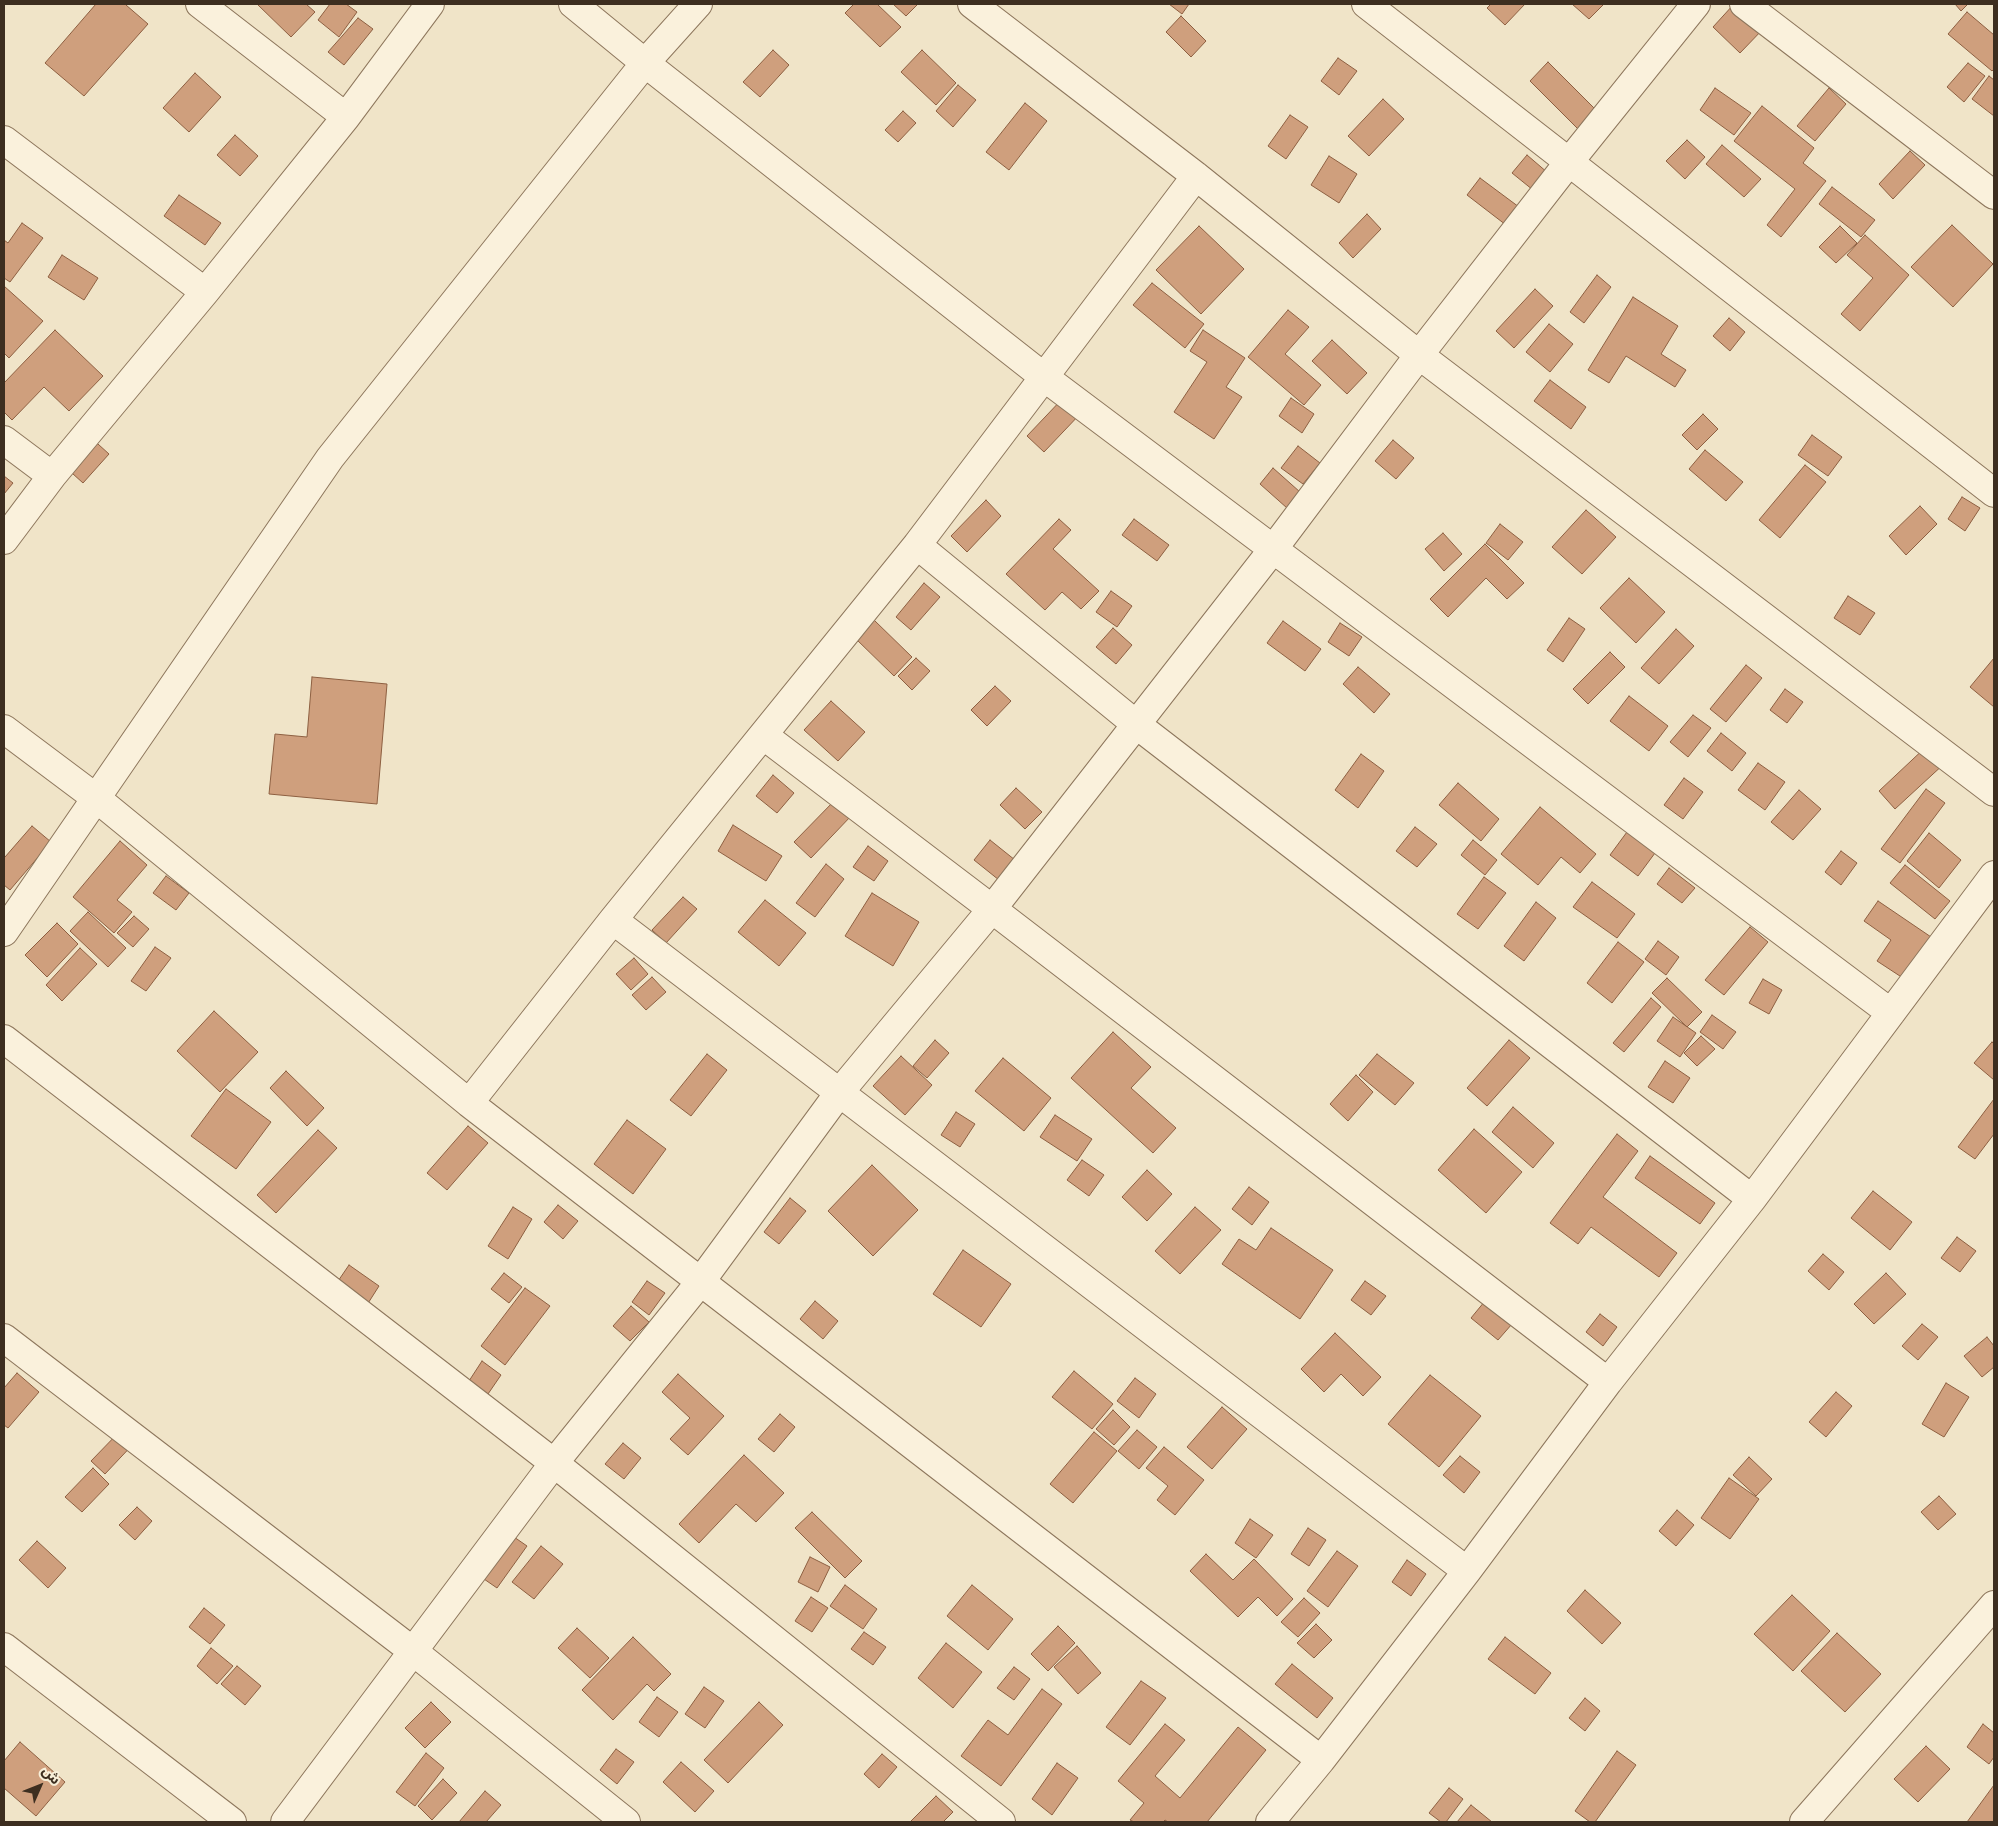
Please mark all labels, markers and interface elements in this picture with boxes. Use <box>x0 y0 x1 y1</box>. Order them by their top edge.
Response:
north arrow <box>15 1761 65 1811</box>
text: ش <box>38 1762 64 1788</box>

